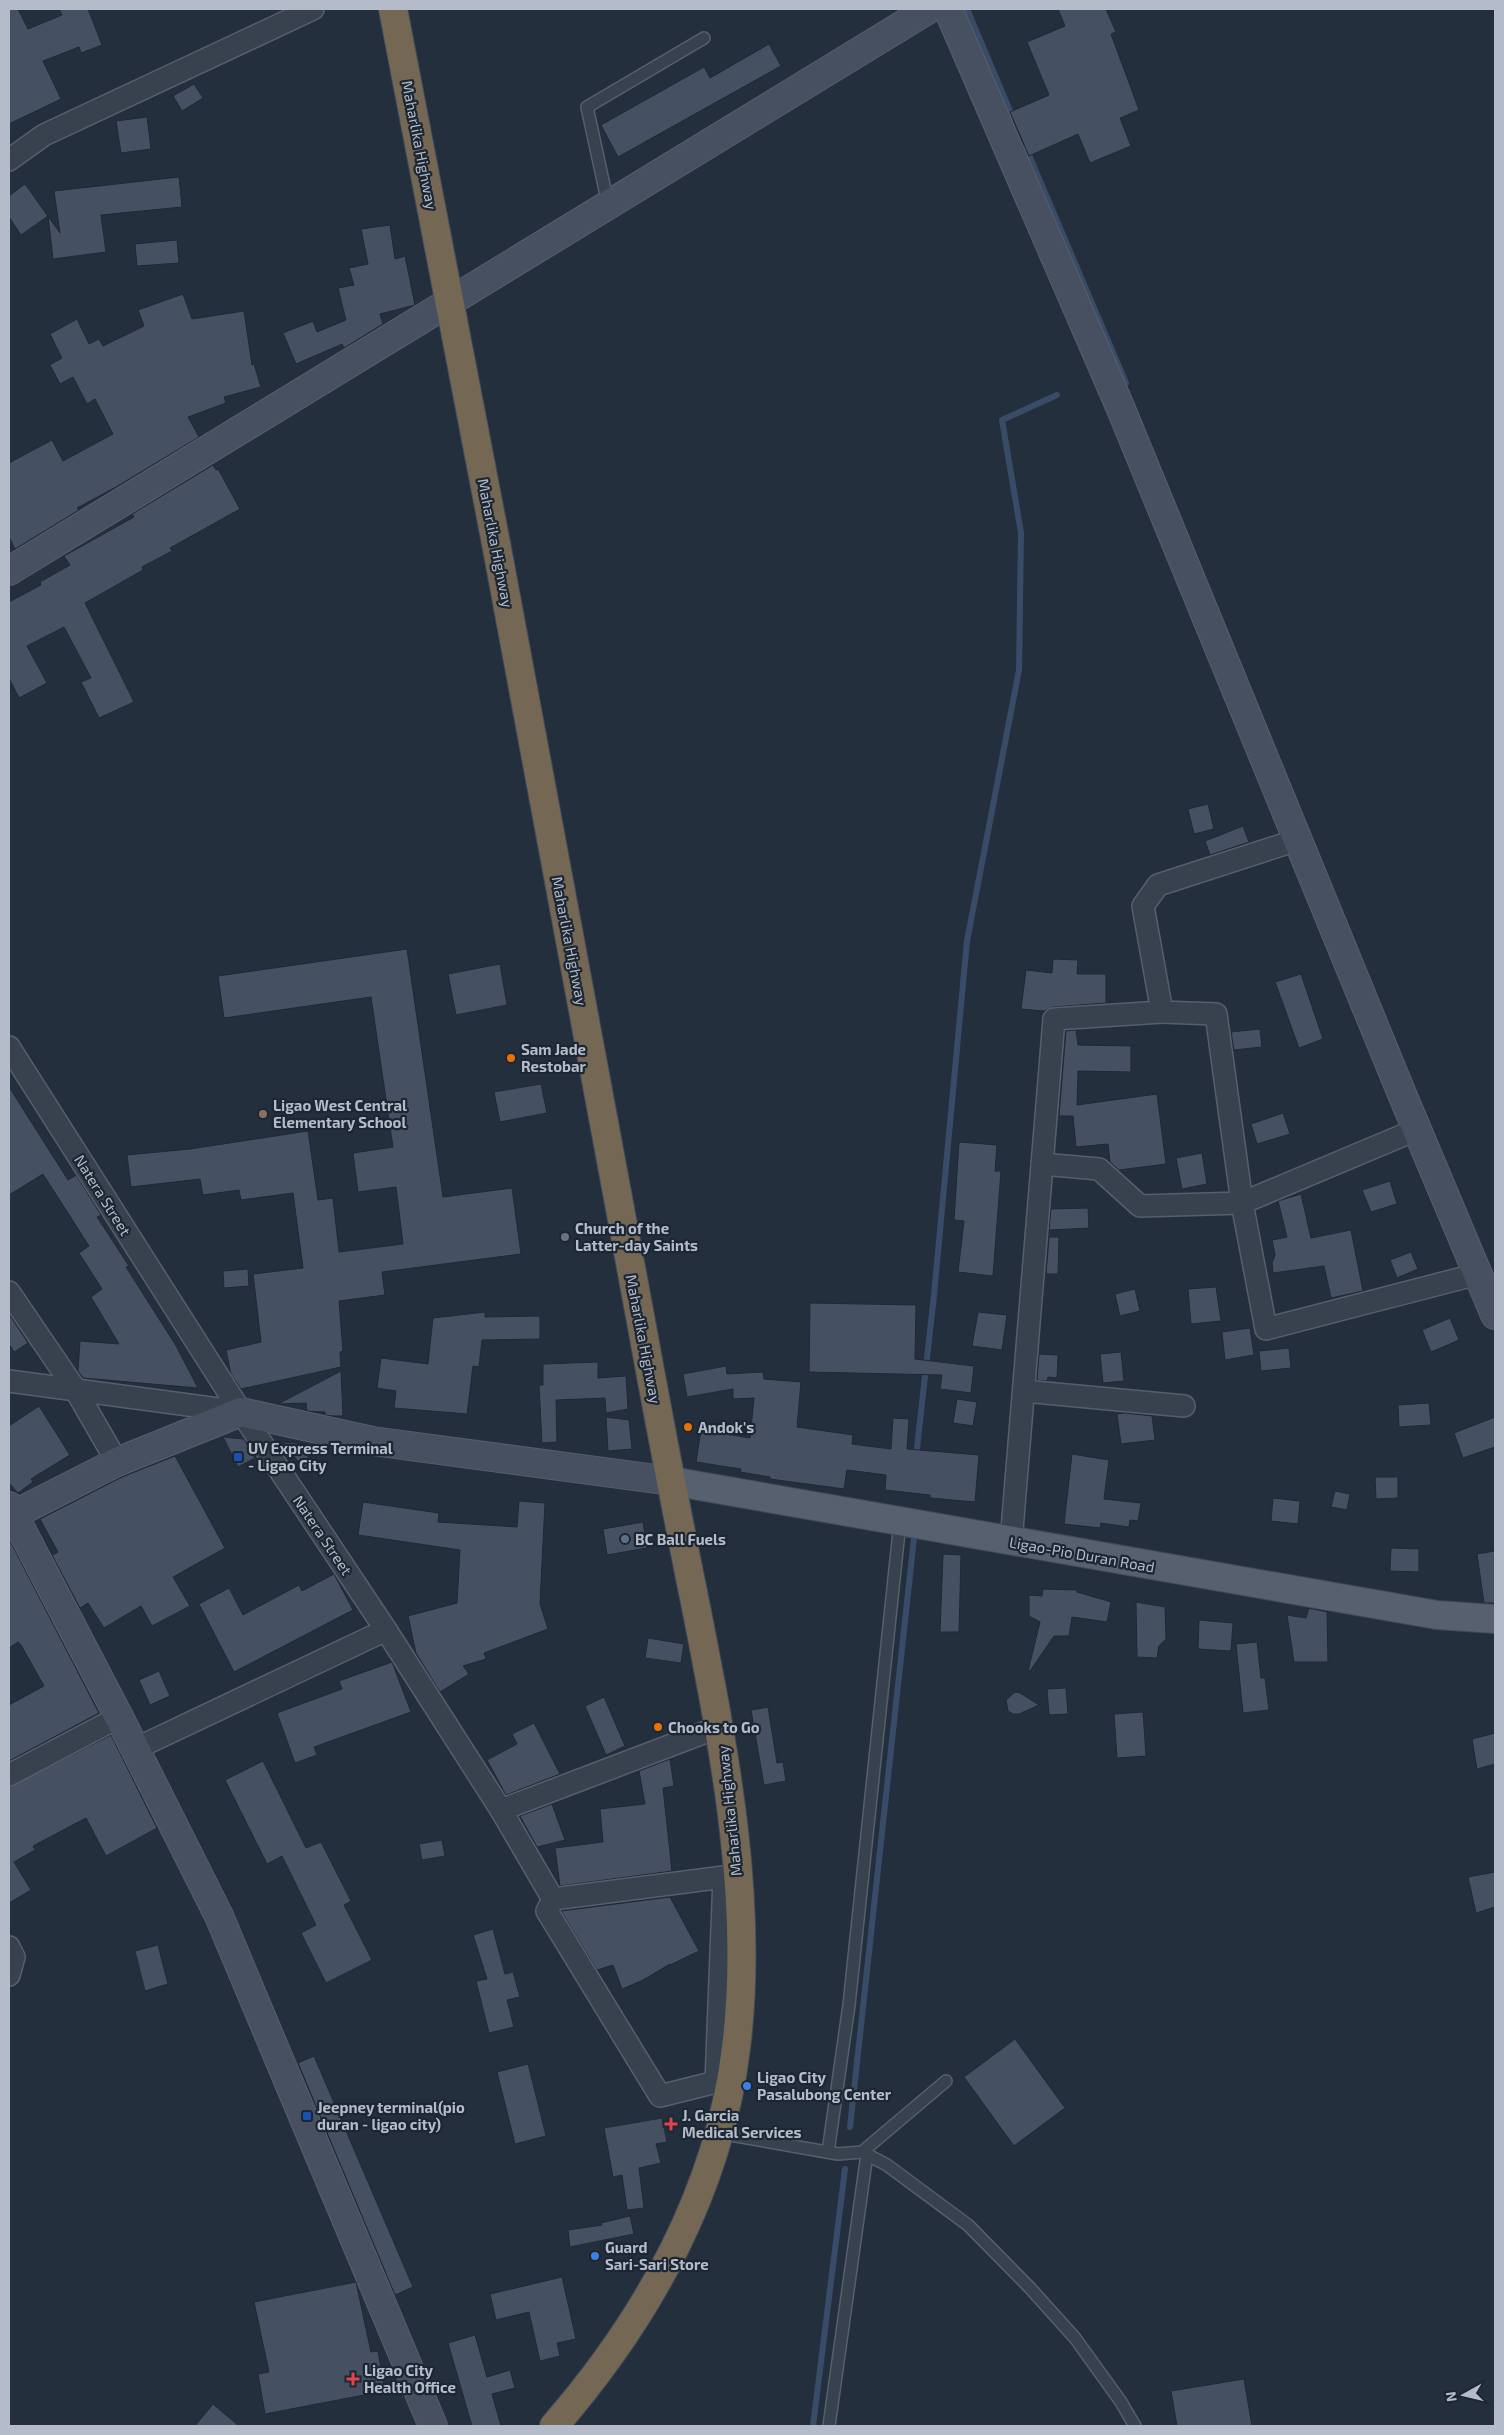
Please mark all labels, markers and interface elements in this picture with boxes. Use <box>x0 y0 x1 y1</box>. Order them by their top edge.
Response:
street label: Maharlika Highway <box>399 79 441 211</box>
street label: Maharlika Highway <box>475 477 517 609</box>
street label: Maharlika Highway <box>549 875 591 1007</box>
place label: Sam Jade Restobar <box>521 1040 587 1075</box>
marker: Sam Jade Restobar <box>505 1052 517 1064</box>
place label: Ligao West Central Elementary School <box>273 1096 407 1132</box>
marker: Ligao West Central Elementary School <box>257 1108 269 1120</box>
street label: Natera Street <box>71 1151 135 1239</box>
place label: Church of the Latter-day Saints <box>575 1219 698 1255</box>
marker: Church of the Latter-day Saints <box>559 1231 571 1243</box>
street label: Maharlika Highway <box>623 1273 665 1405</box>
place label: Andok's <box>698 1418 754 1436</box>
marker: Andok's <box>682 1421 694 1433</box>
place label: UV Express Terminal - Ligao City <box>248 1439 393 1475</box>
marker: UV Express Terminal - Ligao City <box>232 1451 244 1463</box>
street label: Natera Street <box>290 1492 356 1578</box>
place label: BC Ball Fuels <box>635 1530 726 1548</box>
street label: Ligao-Pio Duran Road <box>1008 1532 1156 1576</box>
marker: BC Ball Fuels <box>619 1533 631 1545</box>
place label: Chooks to Go <box>668 1718 760 1736</box>
marker: Chooks to Go <box>652 1721 664 1733</box>
street label: Maharlika Highway <box>713 1745 745 1877</box>
place label: Ligao City Pasalubong Center <box>757 2068 892 2103</box>
marker: Ligao City Pasalubong Center <box>741 2080 753 2092</box>
place label: Jeepney terminal(pio duran - ligao city) <box>317 2098 465 2134</box>
place label: J. Garcia Medical Services <box>682 2106 802 2141</box>
marker: Jeepney terminal(pio duran - ligao city) <box>301 2110 313 2122</box>
marker: J. Garcia Medical Services <box>664 2117 678 2131</box>
place label: Guard Sari-Sari Store <box>605 2238 709 2273</box>
marker: Guard Sari-Sari Store <box>589 2250 601 2262</box>
place label: Ligao City Health Office <box>364 2361 456 2396</box>
north arrow <box>1439 2370 1489 2420</box>
marker: Ligao City Health Office <box>346 2372 360 2386</box>
text: N <box>1442 2391 1460 2403</box>

